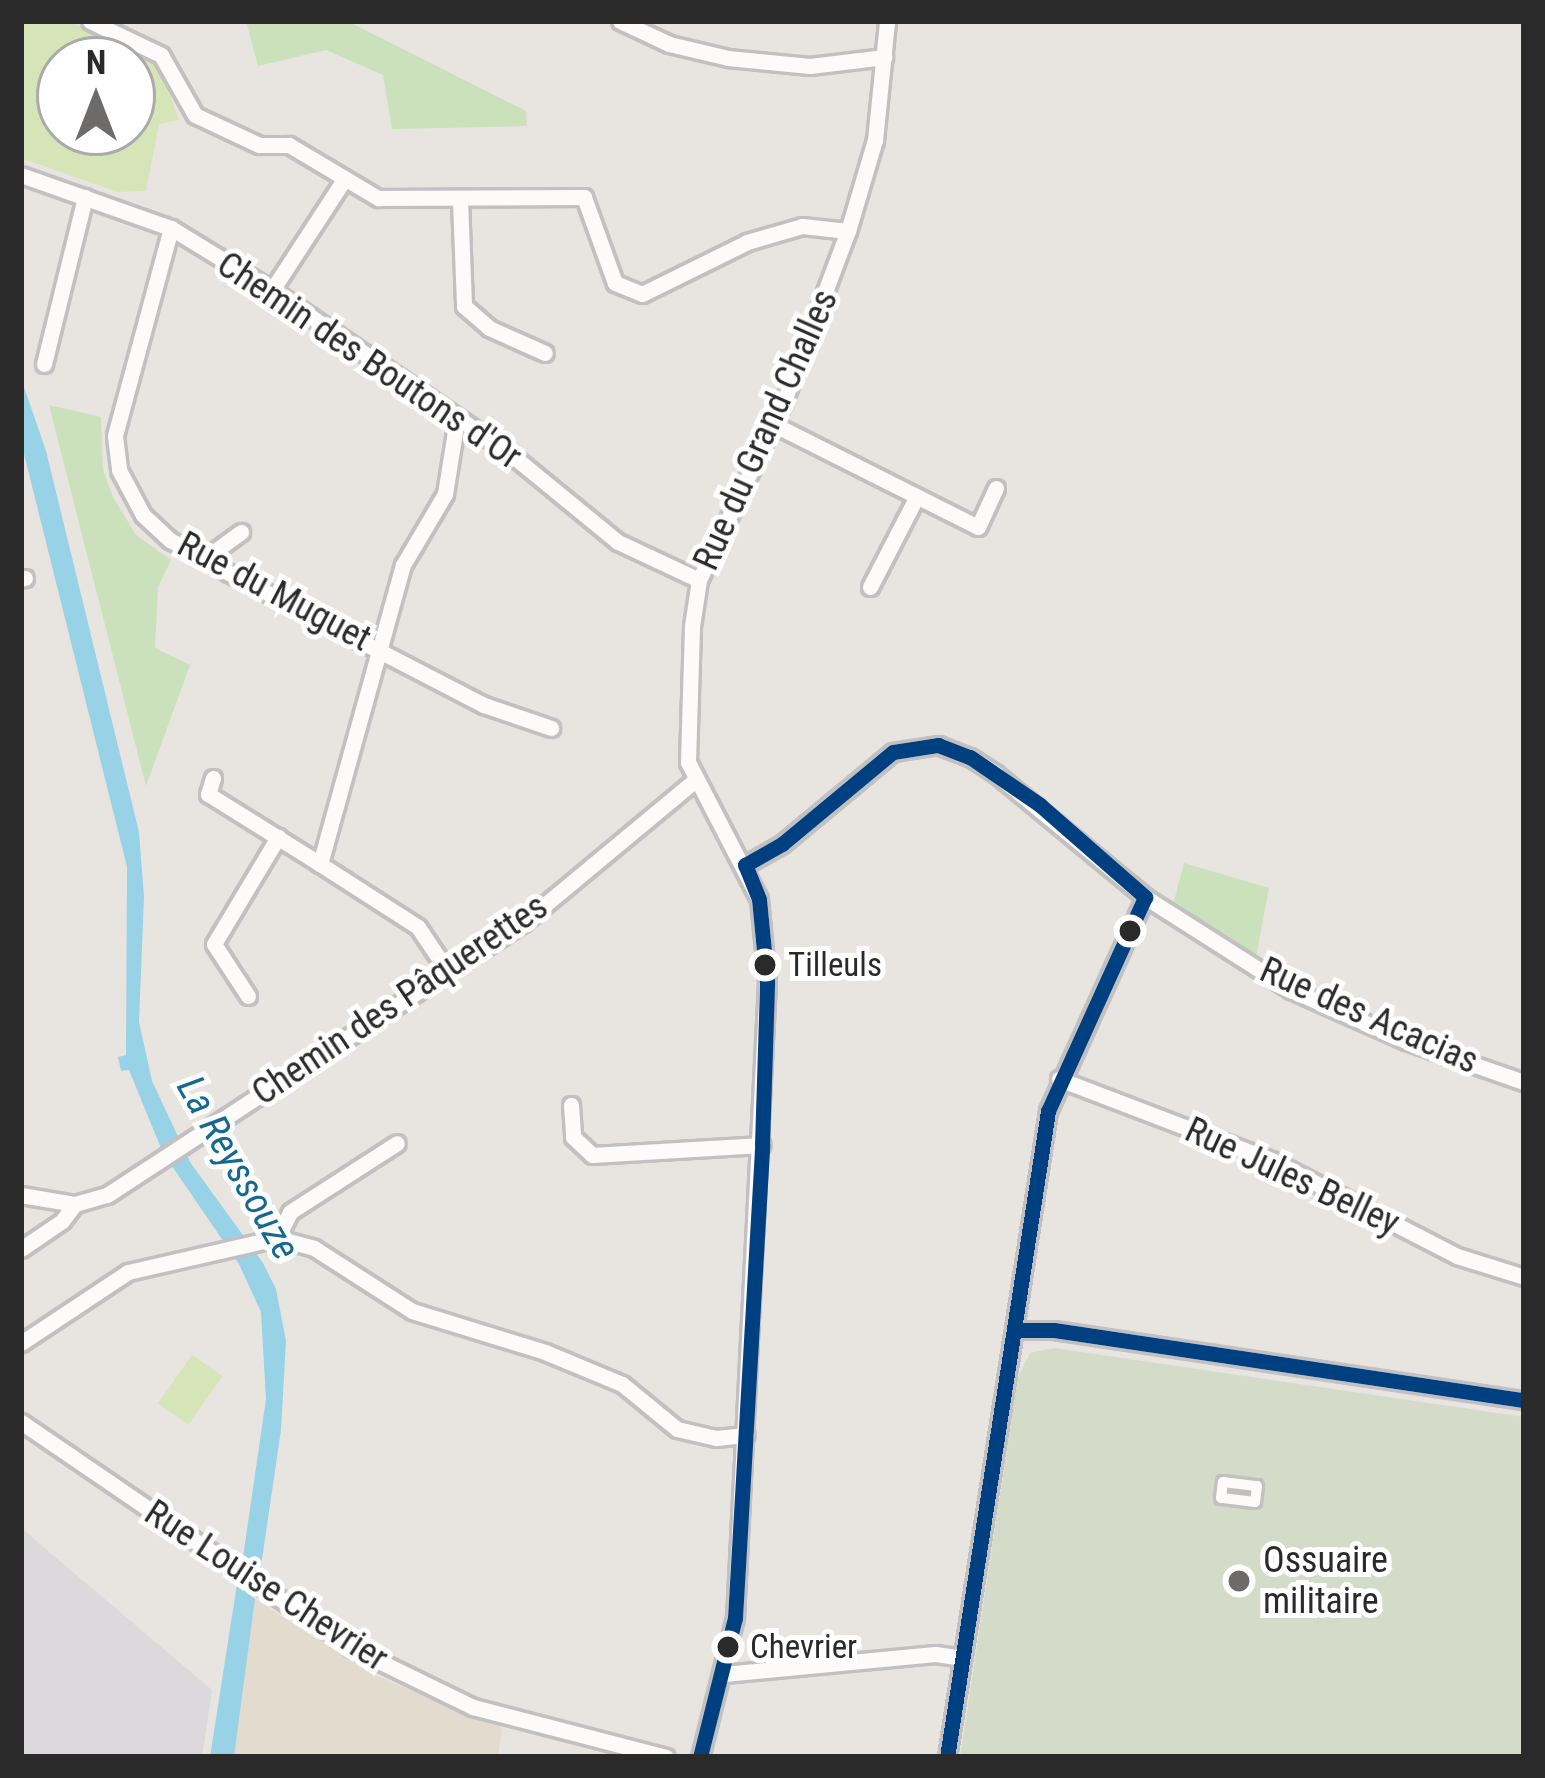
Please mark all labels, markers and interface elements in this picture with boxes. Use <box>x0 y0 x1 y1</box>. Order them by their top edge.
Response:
north arrow <box>36 36 156 156</box>
text: N <box>86 43 106 82</box>
street label: Chemin des Boutons d'Or <box>209 243 529 479</box>
street label: Rue du Grand Challes <box>685 283 847 577</box>
street label: Rue du Muguet <box>170 523 378 661</box>
street label: Chemin des Pâquerettes <box>244 885 556 1115</box>
unlabelled marker <box>1119 920 1141 942</box>
place label: Tilleuls <box>788 945 882 985</box>
street label: Rue des Acacias <box>1253 949 1485 1083</box>
marker: Tilleuls <box>754 954 776 976</box>
water label: La Reyssouze <box>167 1068 309 1268</box>
street label: Rue Jules Belley <box>1178 1109 1406 1245</box>
street label: Rue Louise Chevrier <box>136 1491 396 1681</box>
place label: Ossuaire militaire <box>1263 1538 1388 1623</box>
marker: Ossuaire militaire <box>1226 1568 1252 1594</box>
place label: Chevrier <box>750 1627 857 1667</box>
marker: Chevrier <box>717 1636 739 1658</box>

